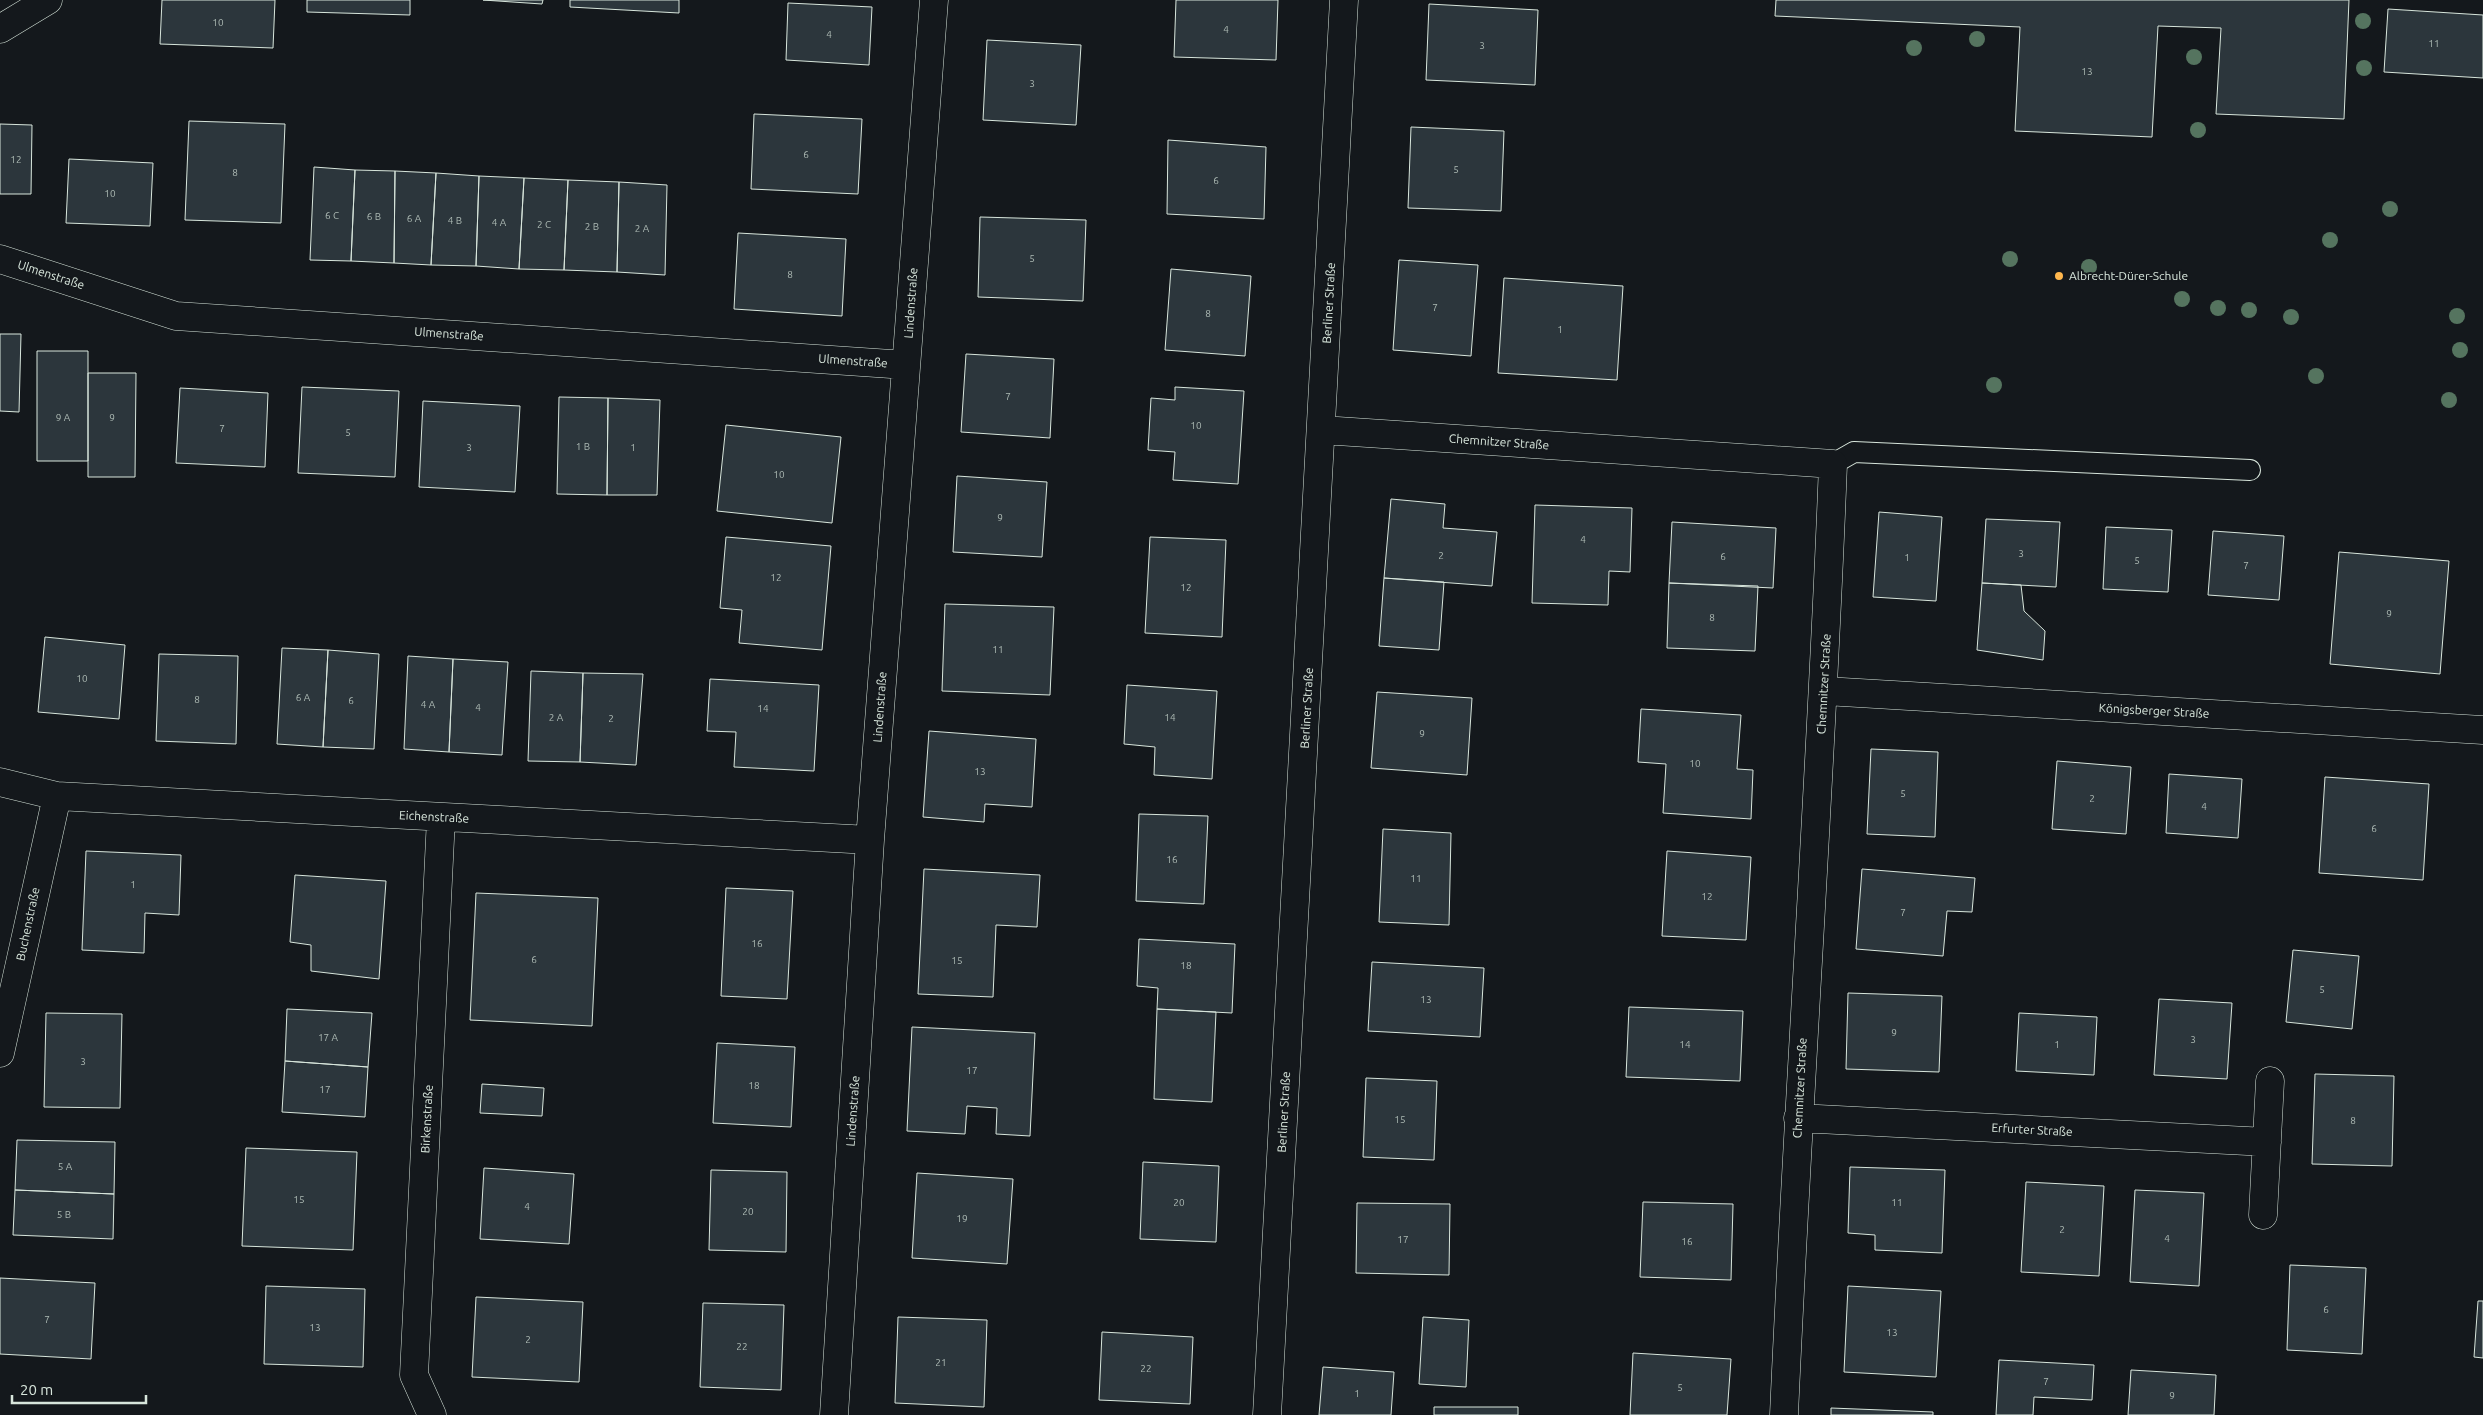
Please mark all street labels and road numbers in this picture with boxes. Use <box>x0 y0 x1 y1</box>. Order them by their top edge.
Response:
street label: Ulmenstraße <box>16 258 86 291</box>
street label: Berliner Straße <box>1320 262 1337 344</box>
street label: Lindenstraße <box>902 267 919 339</box>
street label: Ulmenstraße <box>414 325 484 342</box>
street label: Ulmenstraße <box>818 352 888 369</box>
street label: Chemnitzer Straße <box>1448 432 1550 451</box>
street label: Chemnitzer Straße <box>1814 633 1833 735</box>
street label: Berliner Straße <box>1298 667 1315 749</box>
street label: Lindenstraße <box>871 671 888 743</box>
street label: Königsberger Straße <box>2098 701 2210 720</box>
street label: Eichenstraße <box>399 808 469 825</box>
street label: Buchenstraße <box>13 886 42 962</box>
street label: Chemnitzer Straße <box>1790 1037 1809 1139</box>
street label: Berliner Straße <box>1275 1071 1292 1153</box>
street label: Lindenstraße <box>844 1075 861 1147</box>
street label: Birkenstraße <box>418 1084 435 1154</box>
street label: Erfurter Straße <box>1991 1121 2073 1138</box>

